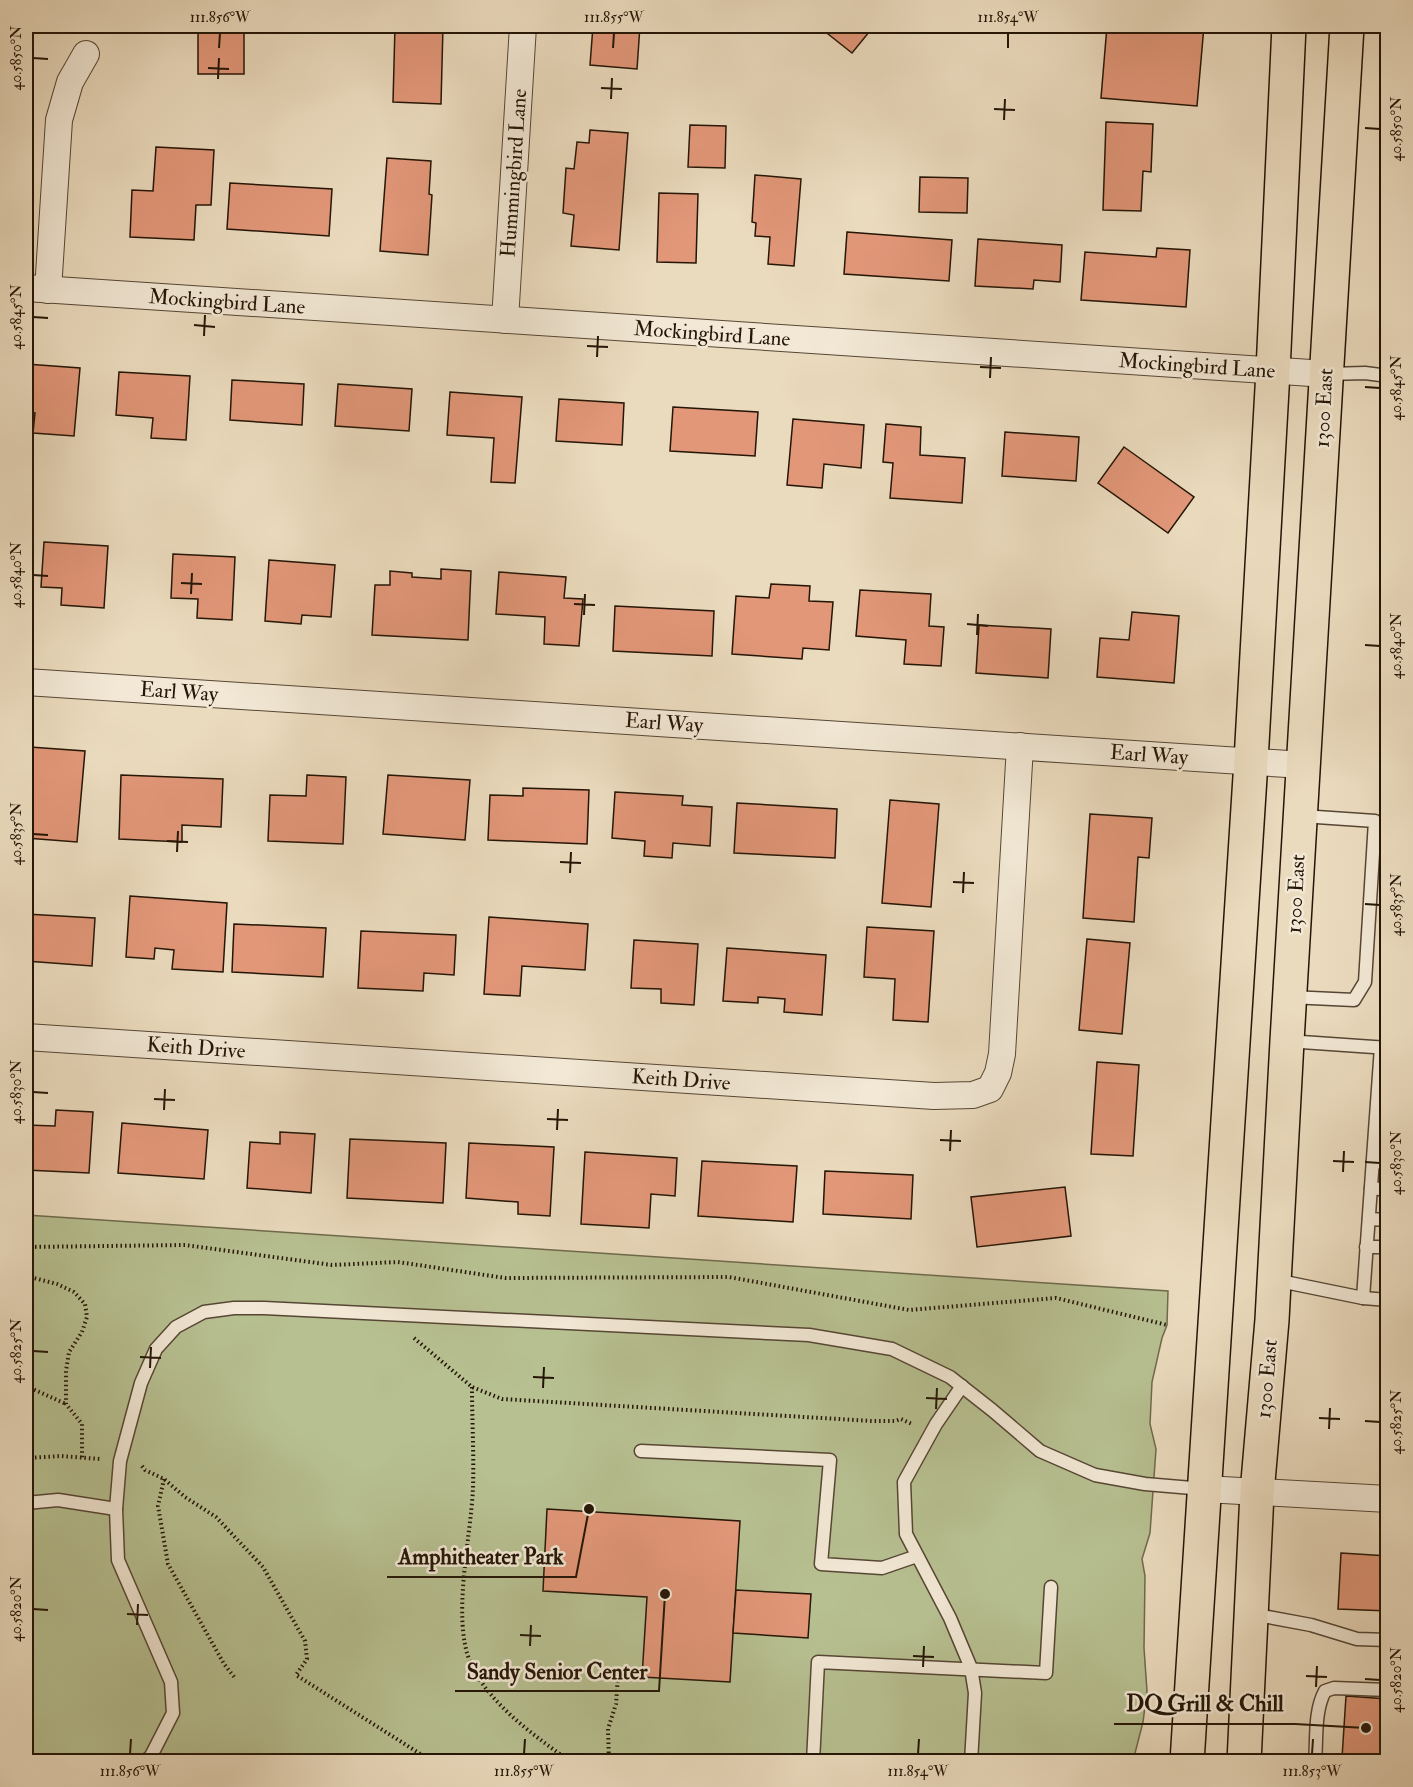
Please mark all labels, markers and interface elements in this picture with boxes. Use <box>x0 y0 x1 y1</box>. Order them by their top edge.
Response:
text: 111.856°W <box>190 8 251 27</box>
text: 111.855°W <box>584 8 645 27</box>
text: 111.854°W <box>978 8 1039 27</box>
text: 40.5850°N <box>7 25 26 90</box>
street label: Hummingbird Lane <box>495 88 533 258</box>
text: 40.5850°N <box>1387 96 1406 161</box>
street label: Mockingbird Lane <box>148 283 306 321</box>
text: 40.5845°N <box>7 284 26 350</box>
street label: Mockingbird Lane <box>633 315 791 353</box>
street label: Mockingbird Lane <box>1118 347 1276 385</box>
text: 40.5845°N <box>1387 355 1406 421</box>
street label: 1300 East <box>1308 368 1340 448</box>
text: 40.5840°N <box>7 541 26 608</box>
text: 40.5840°N <box>1387 612 1406 679</box>
street label: Earl Way <box>139 676 220 708</box>
street label: Earl Way <box>624 707 705 739</box>
street label: Earl Way <box>1109 739 1190 771</box>
text: 40.5835°N <box>7 802 26 866</box>
street label: 1300 East <box>1280 854 1312 934</box>
text: 40.5835°N <box>1387 873 1406 937</box>
street label: Keith Drive <box>146 1031 247 1065</box>
text: 40.5830°N <box>7 1059 26 1124</box>
street label: Keith Drive <box>631 1063 732 1097</box>
text: 40.5830°N <box>1387 1130 1406 1195</box>
text: 40.5825°N <box>7 1318 26 1383</box>
street label: 1300 East <box>1250 1338 1284 1420</box>
text: 40.5825°N <box>1387 1389 1406 1454</box>
callout: Amphitheater Park <box>387 1537 576 1577</box>
text: Amphitheater Park <box>397 1543 564 1572</box>
text: 40.5820°N <box>7 1575 26 1642</box>
text: 40.5820°N <box>1387 1646 1406 1713</box>
callout: Sandy Senior Center <box>455 1651 659 1691</box>
text: Sandy Senior Center <box>467 1658 648 1687</box>
callout: DQ Grill & Chill <box>1114 1684 1295 1724</box>
text: DQ Grill & Chill <box>1126 1690 1284 1718</box>
text: 111.856°W <box>100 1762 161 1781</box>
text: 111.855°W <box>494 1762 555 1781</box>
text: 111.854°W <box>888 1762 949 1781</box>
text: 111.853°W <box>1283 1762 1342 1781</box>

